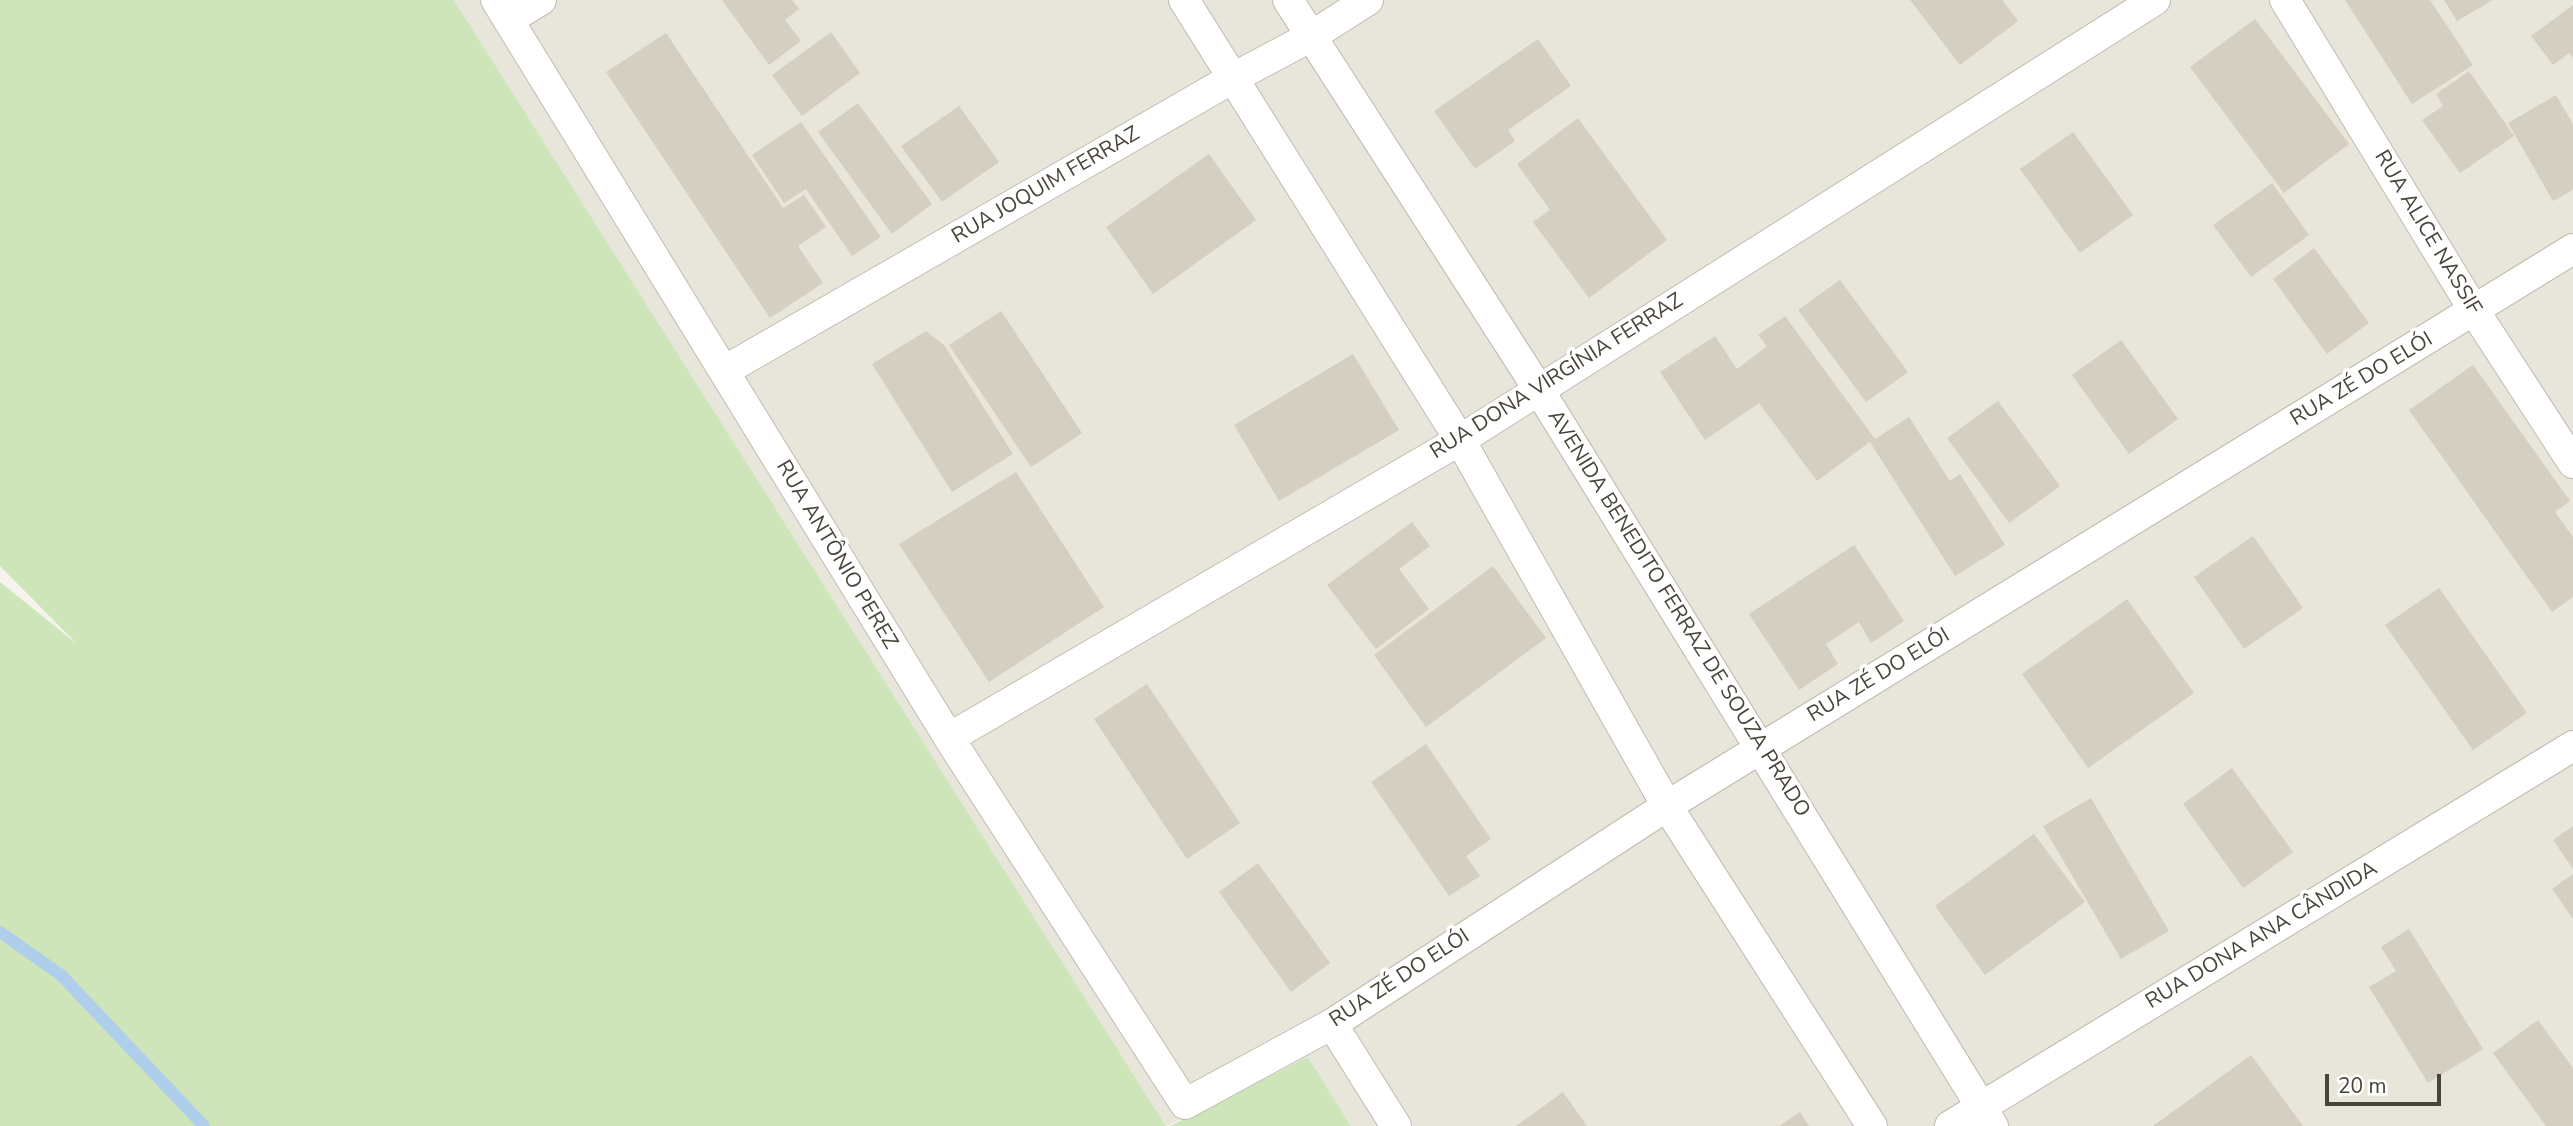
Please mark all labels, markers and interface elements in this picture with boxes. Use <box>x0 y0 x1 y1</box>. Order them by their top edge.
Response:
street label: RUA JOQUIM FERRAZ <box>948 122 1144 250</box>
street label: RUA ALICE NASSIF <box>2368 146 2486 320</box>
street label: RUA DONA VIRGÍNIA FERRAZ <box>1426 289 1688 465</box>
street label: RUA ZÉ DO ELÓI <box>2286 328 2438 432</box>
street label: AVENIDA BENEDITO FERRAZ DE SOUZA PRADO <box>1541 406 1815 822</box>
street label: RUA ANTÔNIO PEREZ <box>770 456 902 654</box>
street label: RUA ZÉ DO ELÓI <box>1803 624 1955 728</box>
street label: RUA DONA ANA CÂNDIDA <box>2142 857 2382 1015</box>
street label: RUA ZÉ DO ELÓI <box>1325 924 1475 1034</box>
scale bar <box>2328 1060 2444 1104</box>
text: 20 m <box>2338 1072 2387 1100</box>

